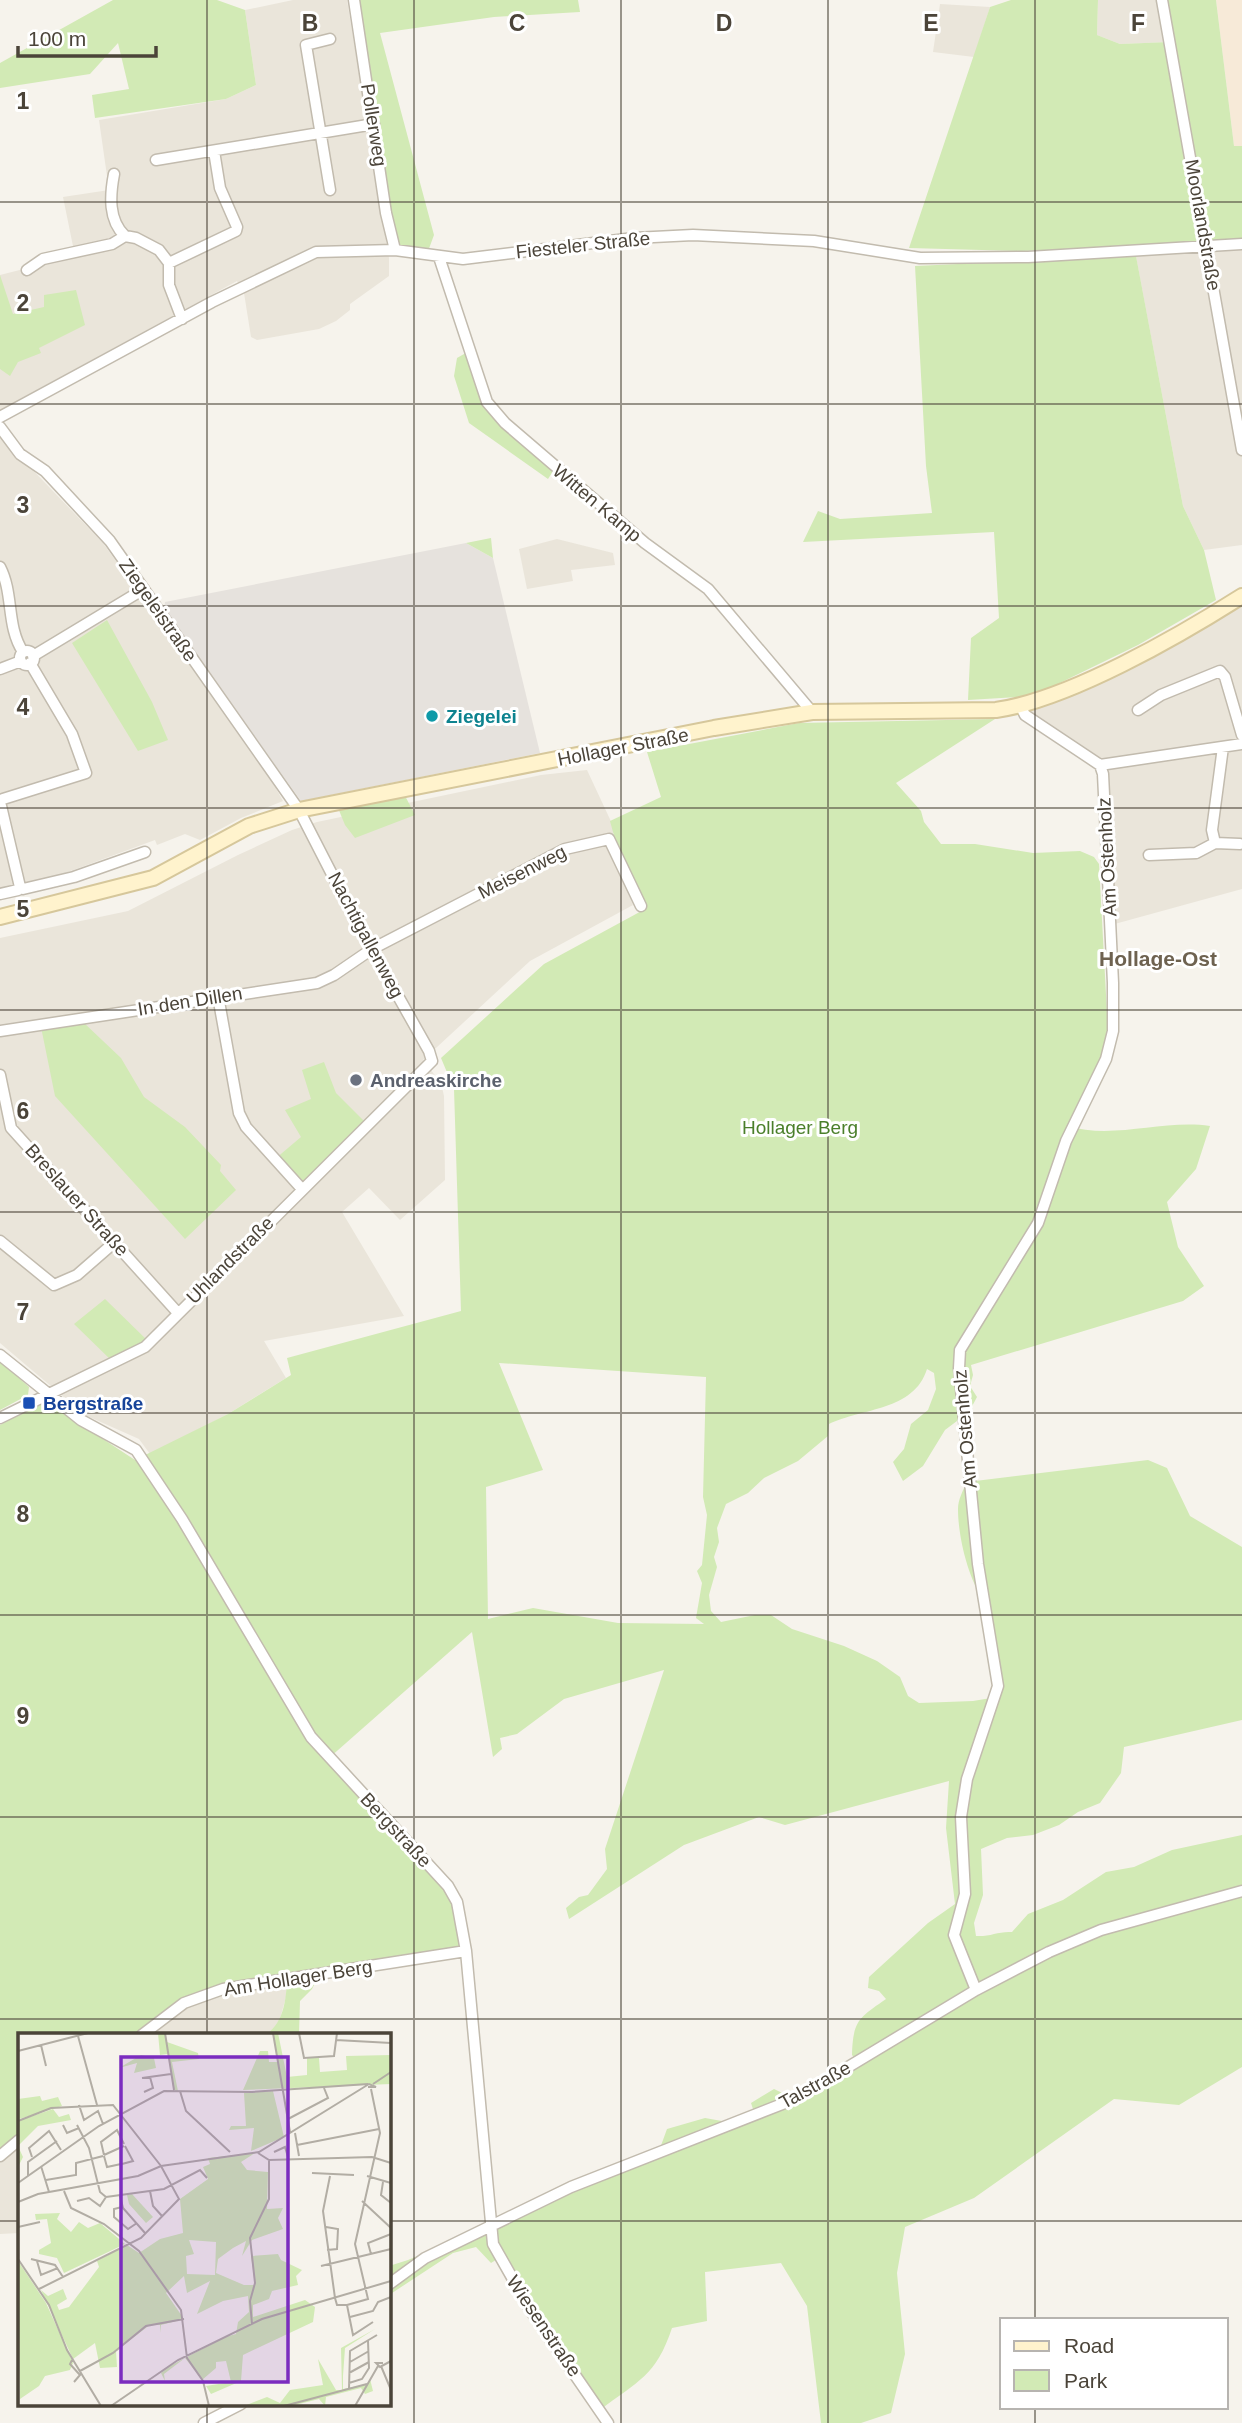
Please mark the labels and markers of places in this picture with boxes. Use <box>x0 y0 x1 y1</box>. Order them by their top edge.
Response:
place label: Ziegelei <box>446 706 517 727</box>
marker: Ziegelei <box>424 708 440 724</box>
place label: Andreaskirche <box>370 1070 502 1091</box>
marker: Andreaskirche <box>348 1072 364 1088</box>
place label: Bergstraße <box>43 1393 143 1414</box>
marker: Bergstraße <box>21 1395 37 1411</box>

